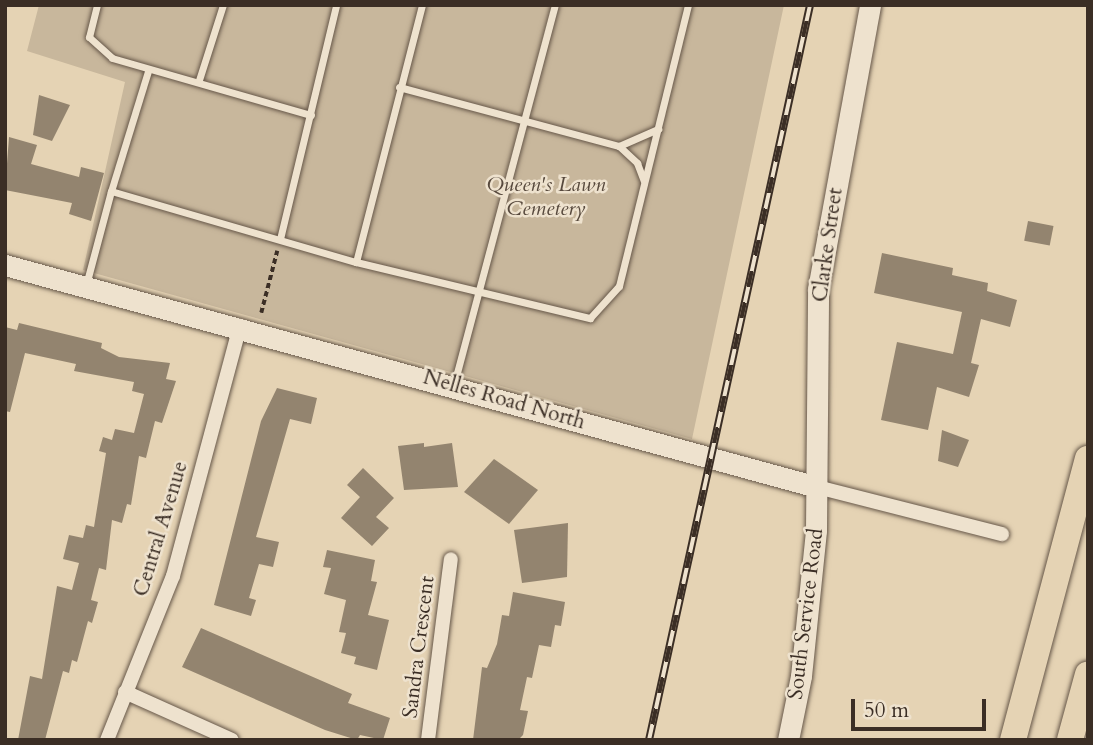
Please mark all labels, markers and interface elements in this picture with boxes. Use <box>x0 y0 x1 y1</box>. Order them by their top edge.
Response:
park label: Queen's Lawn Cemetery <box>487 172 605 222</box>
street label: Clarke Street <box>808 186 848 304</box>
street label: Nelles Road North <box>420 365 588 435</box>
street label: Central Avenue <box>128 458 194 600</box>
street label: South Service Road <box>783 527 829 701</box>
street label: Sandra Crescent <box>398 574 440 720</box>
scale bar <box>855 686 990 730</box>
text: 50 m <box>864 696 909 725</box>

